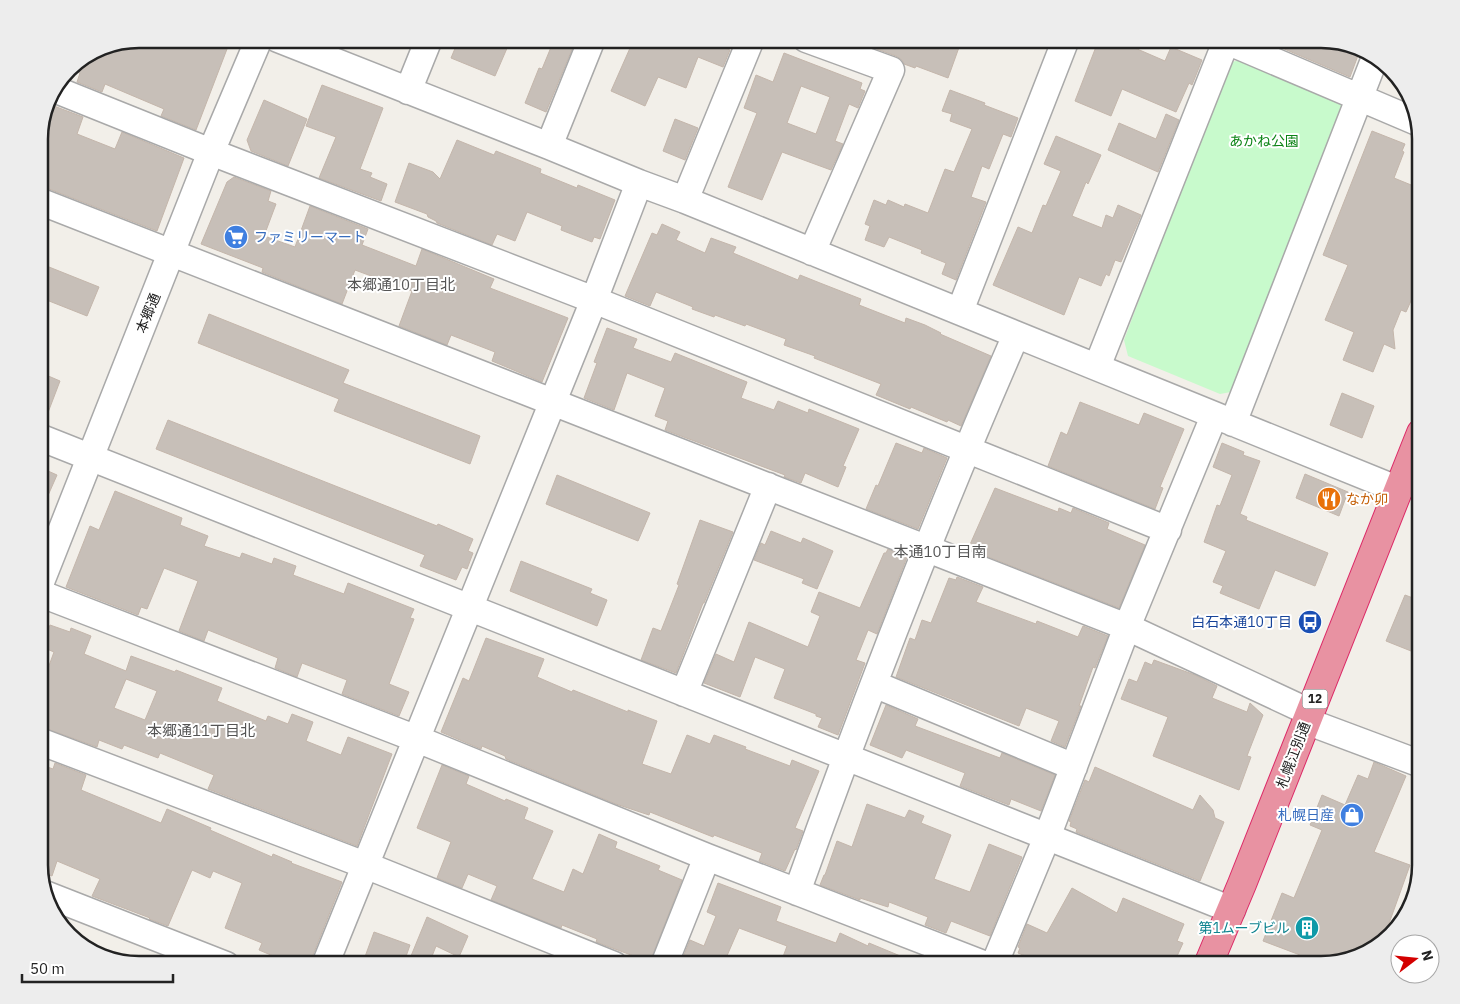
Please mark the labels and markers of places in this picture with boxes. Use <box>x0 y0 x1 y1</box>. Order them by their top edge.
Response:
supermarket icon: ファミリーマート <box>223 224 249 250</box>
place label: ファミリーマート <box>254 228 366 246</box>
restaurant icon: なか卯 <box>1316 486 1342 512</box>
place label: なか卯 <box>1346 490 1388 508</box>
bus stop icon: 白石本通10丁目 <box>1297 609 1323 635</box>
place label: 白石本通10丁目 <box>1191 613 1292 631</box>
shop icon: 札幌日産 <box>1339 802 1365 828</box>
place label: 札幌日産 <box>1278 806 1334 824</box>
building icon: 第1ムーブビル <box>1294 915 1320 941</box>
place label: 第1ムーブビル <box>1198 919 1290 937</box>

